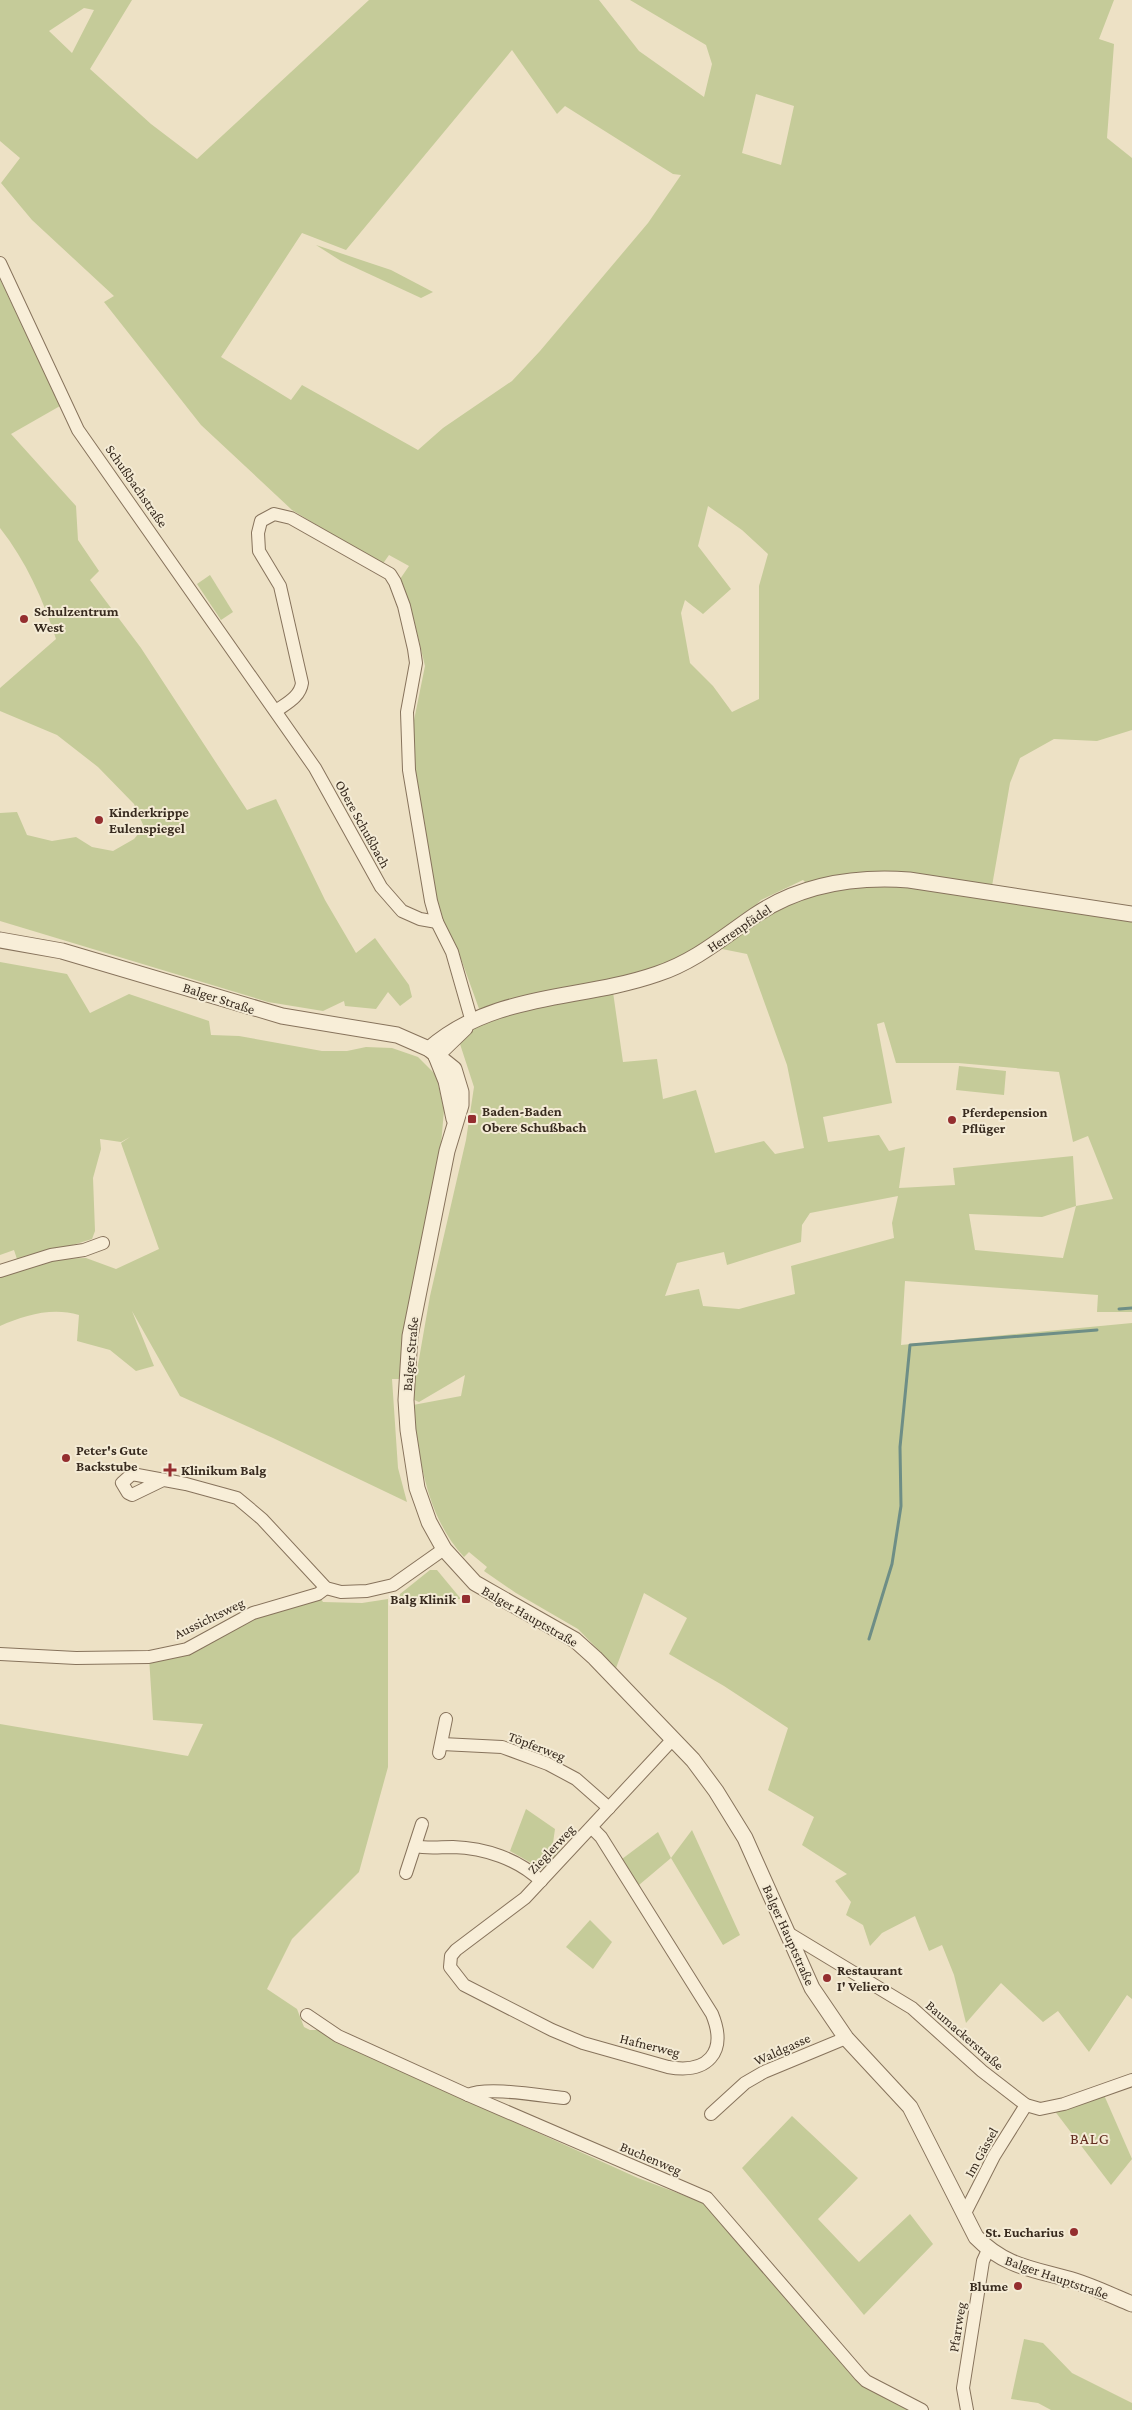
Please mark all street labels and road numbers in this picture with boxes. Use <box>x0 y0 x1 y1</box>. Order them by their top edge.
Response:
street label: Schußbachstraße <box>103 442 171 530</box>
street label: Obere Schußbach <box>332 777 394 871</box>
street label: Herrenpfädel <box>704 901 774 955</box>
street label: Balger Straße <box>181 979 257 1017</box>
street label: Balger Straße <box>399 1316 421 1392</box>
street label: Balger Hauptstraße <box>479 1582 581 1650</box>
street label: Aussichtsweg <box>171 1594 247 1642</box>
street label: Töpferweg <box>506 1728 568 1764</box>
street label: Zieglerweg <box>524 1821 578 1877</box>
street label: Balger Hauptstraße <box>760 1882 818 1988</box>
street label: Baumackerstraße <box>923 1997 1007 2073</box>
street label: Waldgasse <box>751 2029 813 2069</box>
street label: Hafnerweg <box>618 2030 682 2060</box>
street label: Im Gässel <box>961 2124 1001 2180</box>
street label: Buchenweg <box>618 2138 684 2178</box>
street label: Balger Hauptstraße <box>1003 2252 1111 2302</box>
street label: Pfarrweg <box>945 2300 969 2353</box>

